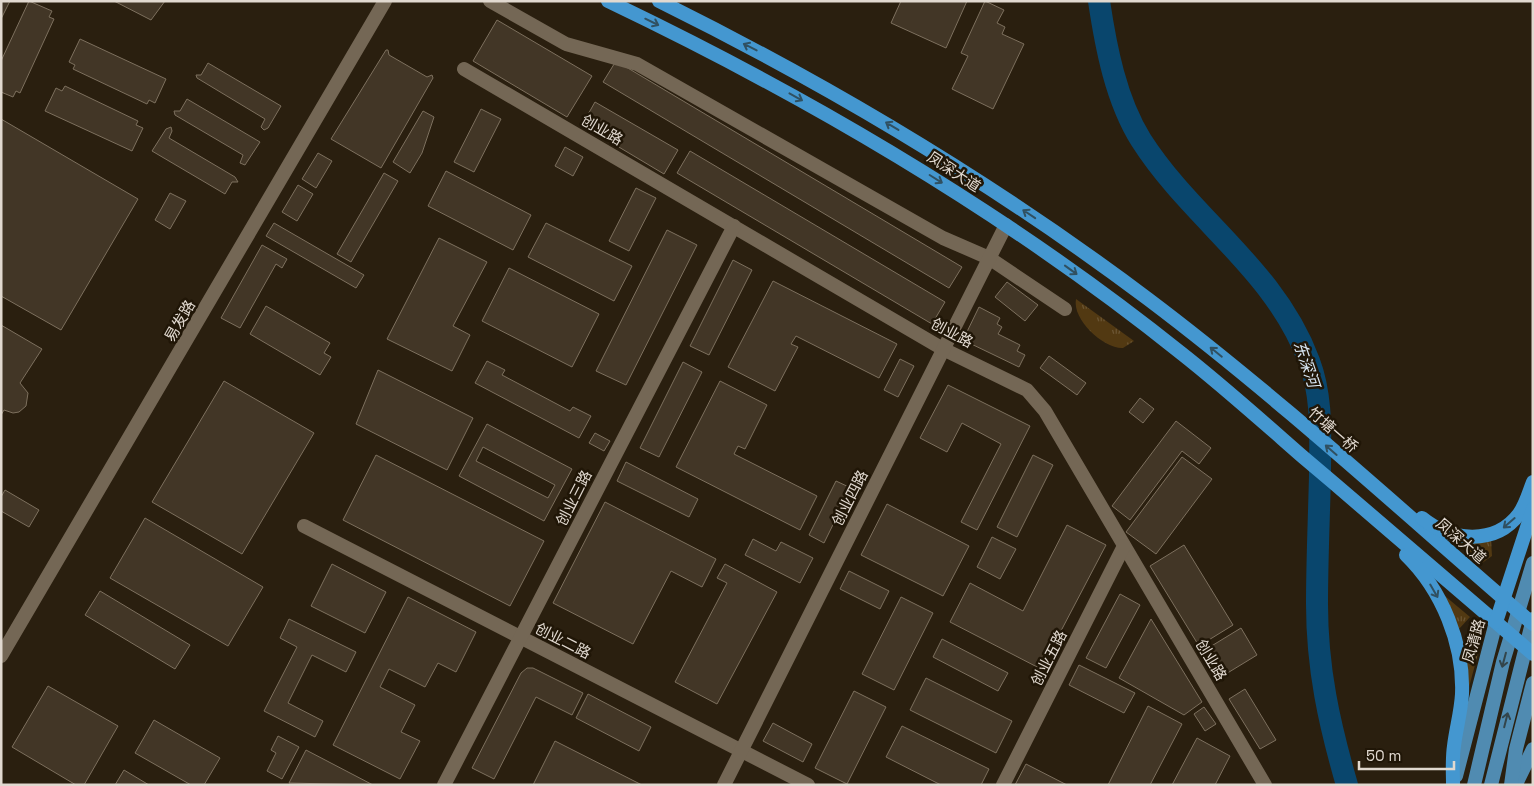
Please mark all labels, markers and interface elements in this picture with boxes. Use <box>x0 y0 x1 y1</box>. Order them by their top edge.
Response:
one-way arrow <box>644 18 659 27</box>
one-way arrow <box>743 42 758 52</box>
one-way arrow <box>788 93 803 102</box>
street label: 创业路 <box>578 110 626 149</box>
one-way arrow <box>886 121 900 131</box>
street label: 凤深大道 <box>924 147 985 196</box>
one-way arrow <box>929 174 943 185</box>
one-way arrow <box>1022 209 1036 219</box>
one-way arrow <box>1064 265 1078 275</box>
street label: 易发路 <box>160 297 199 345</box>
street label: 创业路 <box>928 314 977 352</box>
water label: 东深河 <box>1289 338 1325 393</box>
one-way arrow <box>1210 347 1223 358</box>
street label: 竹塘一桥 <box>1304 403 1362 456</box>
one-way arrow <box>1325 445 1338 456</box>
street label: 创业三路 <box>551 467 596 529</box>
street label: 创业四路 <box>827 467 872 529</box>
street label: 凤深大道 <box>1432 514 1490 567</box>
one-way arrow <box>1502 517 1515 529</box>
one-way arrow <box>1429 583 1439 598</box>
street label: 凤清路 <box>1458 617 1489 665</box>
street label: 创业二路 <box>532 618 594 663</box>
street label: 创业五路 <box>1026 627 1071 689</box>
street label: 创业路 <box>1192 636 1231 684</box>
one-way arrow <box>1499 652 1508 668</box>
one-way arrow <box>1502 713 1511 729</box>
scale bar <box>1359 738 1454 770</box>
text: 50 m <box>1366 746 1401 765</box>

